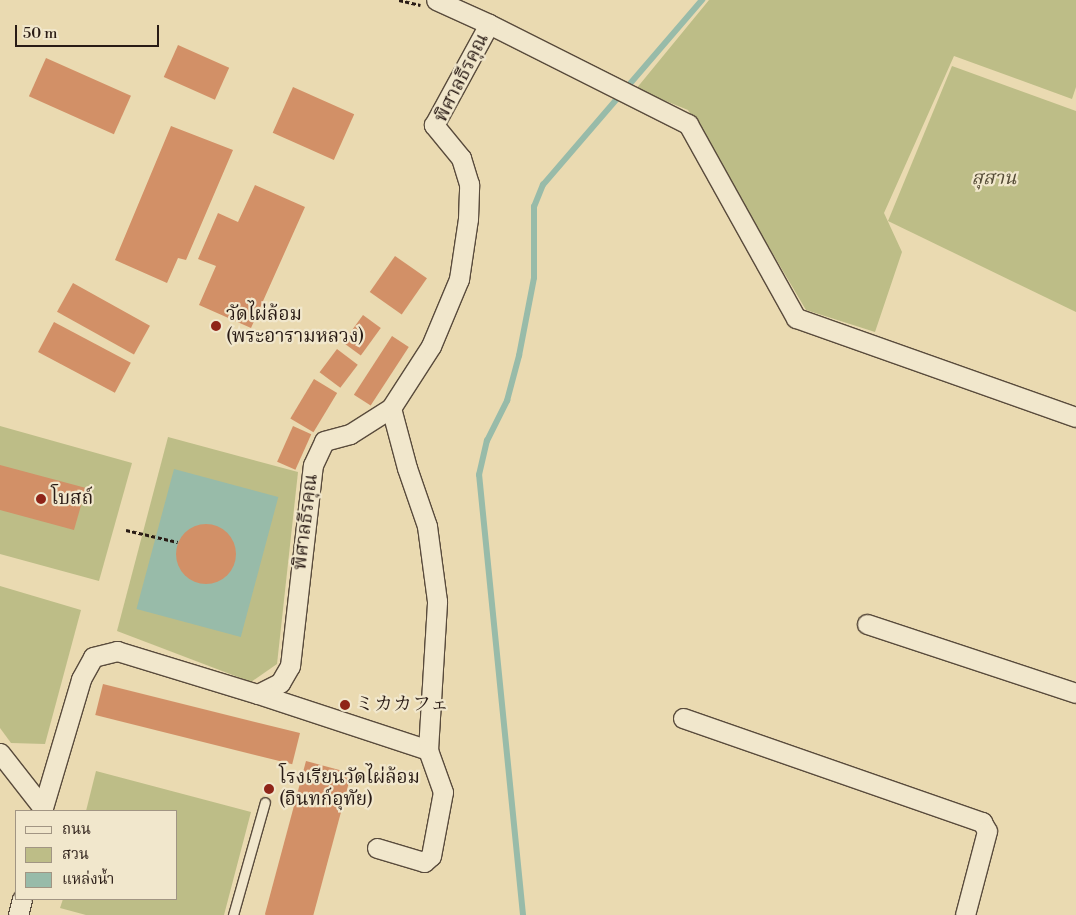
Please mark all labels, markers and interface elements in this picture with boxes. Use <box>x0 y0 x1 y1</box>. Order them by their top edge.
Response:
scale bar <box>18 15 161 47</box>
text: 50 m <box>23 24 57 43</box>
street label: พิศาลธีรคุณ <box>430 30 494 126</box>
park label: สุสาน <box>971 168 1017 190</box>
place label: วัดไผ่ล้อม (พระอารามหลวง) <box>226 304 364 348</box>
marker: วัดไผ่ล้อม (พระอารามหลวง) <box>210 320 222 332</box>
street label: พิศาลธีรคุณ <box>289 473 323 571</box>
place label: โบสถ์ <box>51 488 93 510</box>
marker: โบสถ์ <box>35 493 47 505</box>
place label: ミカカフェ <box>355 694 450 716</box>
marker: ミカカフェ <box>339 699 351 711</box>
place label: โรงเรียนวัดไผ่ล้อม (อินทก์อุทัย) <box>279 767 420 811</box>
marker: โรงเรียนวัดไผ่ล้อม (อินทก์อุทัย) <box>263 783 275 795</box>
legend <box>15 810 178 900</box>
text: ถนน <box>62 820 91 839</box>
text: สวน <box>62 845 89 864</box>
text: แหล่งน้ำ <box>62 870 114 889</box>

